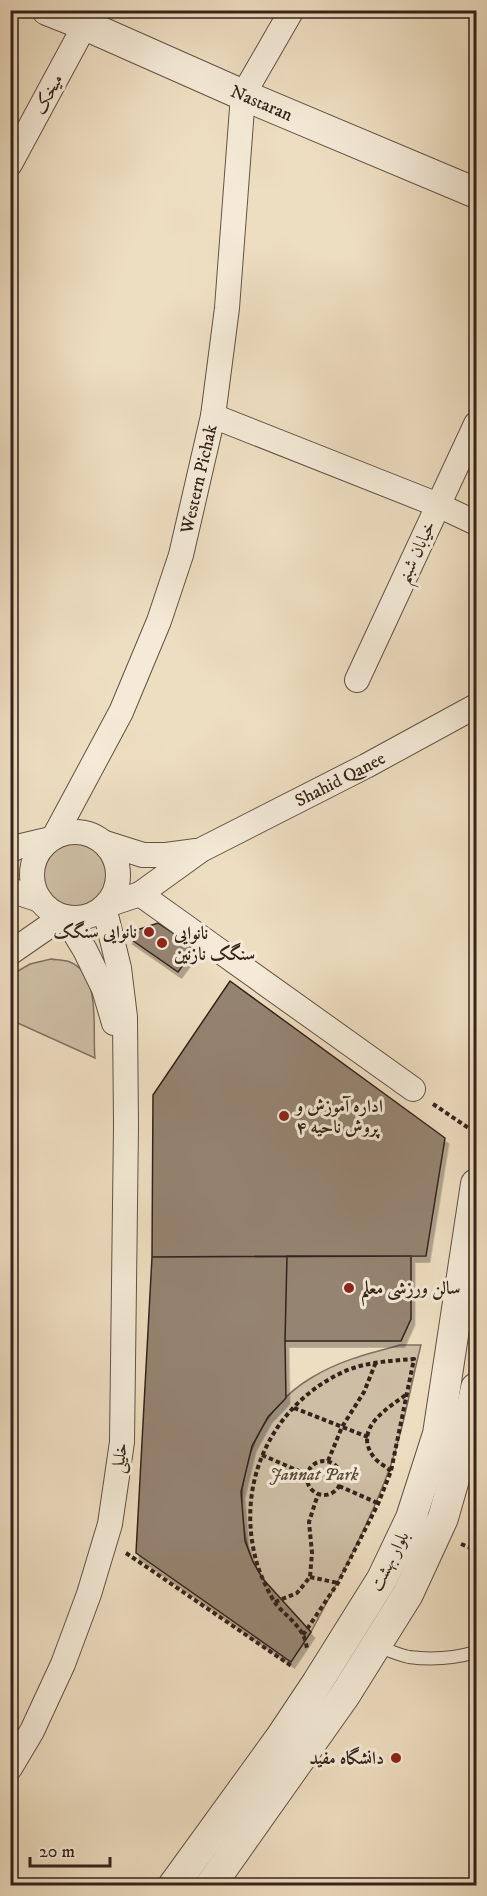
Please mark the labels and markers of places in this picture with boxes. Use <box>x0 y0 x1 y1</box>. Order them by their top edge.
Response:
place label: نانوایی سنگک <box>53 920 137 944</box>
place label: نانوایی سنگک نازنین <box>173 923 255 966</box>
marker: نانوایی سنگک <box>142 925 156 939</box>
marker: نانوایی سنگک نازنین <box>155 936 169 950</box>
place label: اداره آموزش و پروش ناحیه ۴ <box>294 1095 383 1139</box>
marker: اداره آموزش و پروش ناحیه ۴ <box>277 1109 291 1123</box>
place label: سالن ورزشی معلم <box>361 1278 460 1307</box>
marker: سالن ورزشی معلم <box>342 1281 356 1295</box>
place label: دانشگاه مفید <box>309 1746 384 1770</box>
marker: دانشگاه مفید <box>389 1751 403 1765</box>

